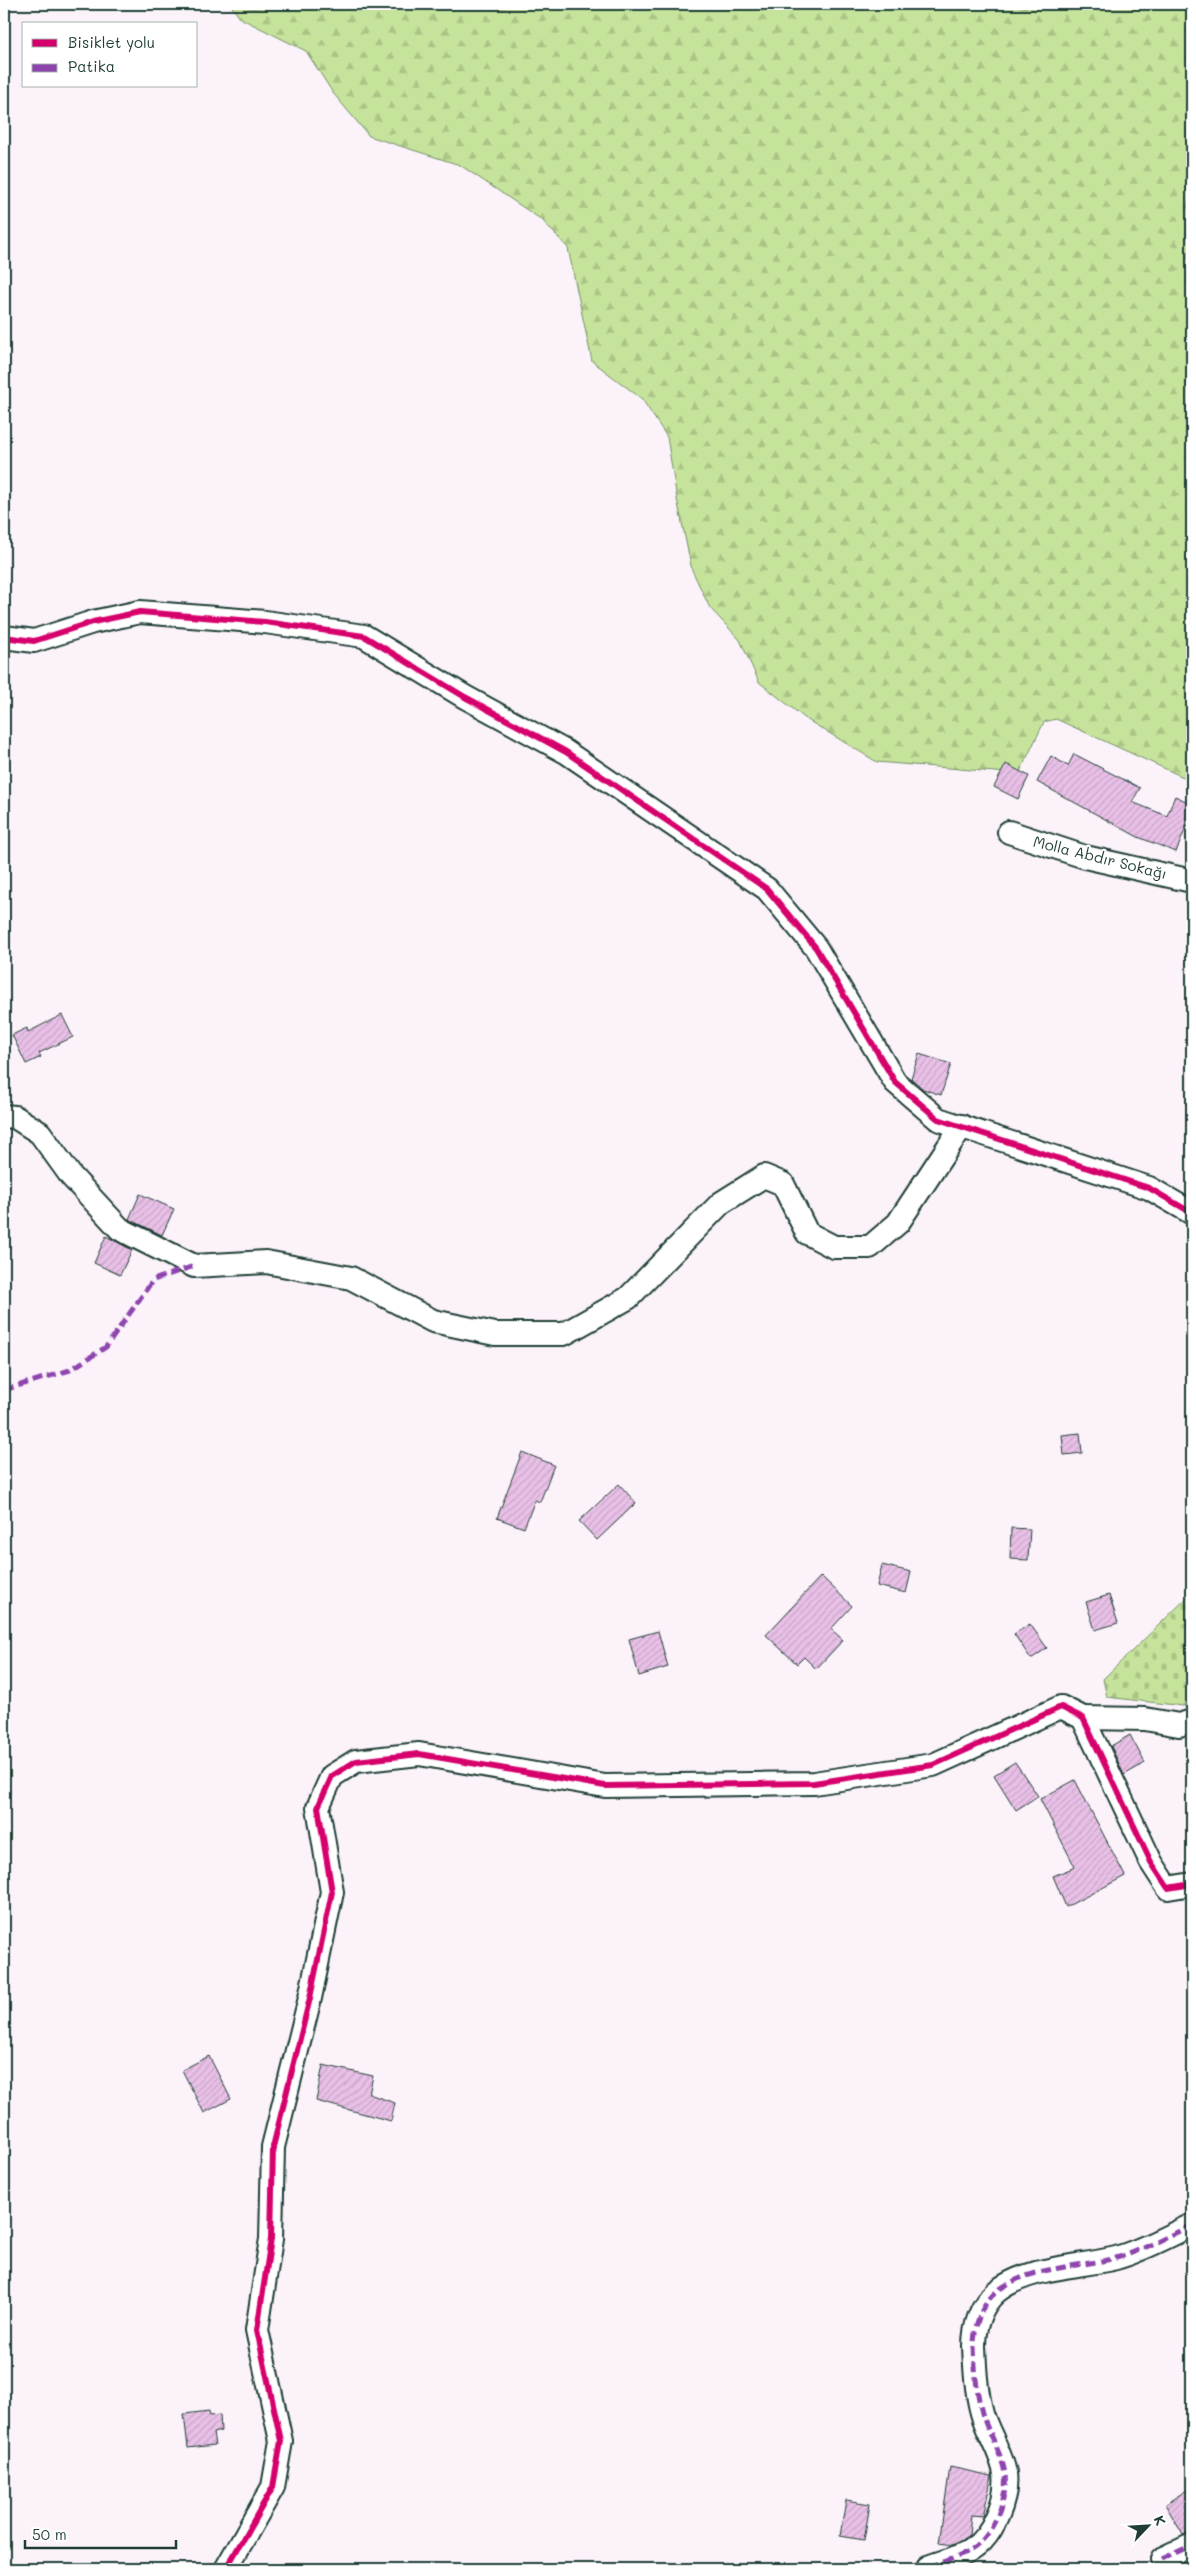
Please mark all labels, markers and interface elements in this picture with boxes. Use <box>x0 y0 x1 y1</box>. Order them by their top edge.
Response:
legend <box>22 22 198 88</box>
text: Bisiklet yolu <box>68 32 155 52</box>
text: Patika <box>68 56 115 76</box>
street label: Molla Abdır Sokağı <box>1031 831 1169 883</box>
north arrow <box>1124 2500 1174 2550</box>
text: K <box>1150 2512 1171 2528</box>
scale bar <box>25 2518 176 2550</box>
text: 50 m <box>32 2524 67 2544</box>

